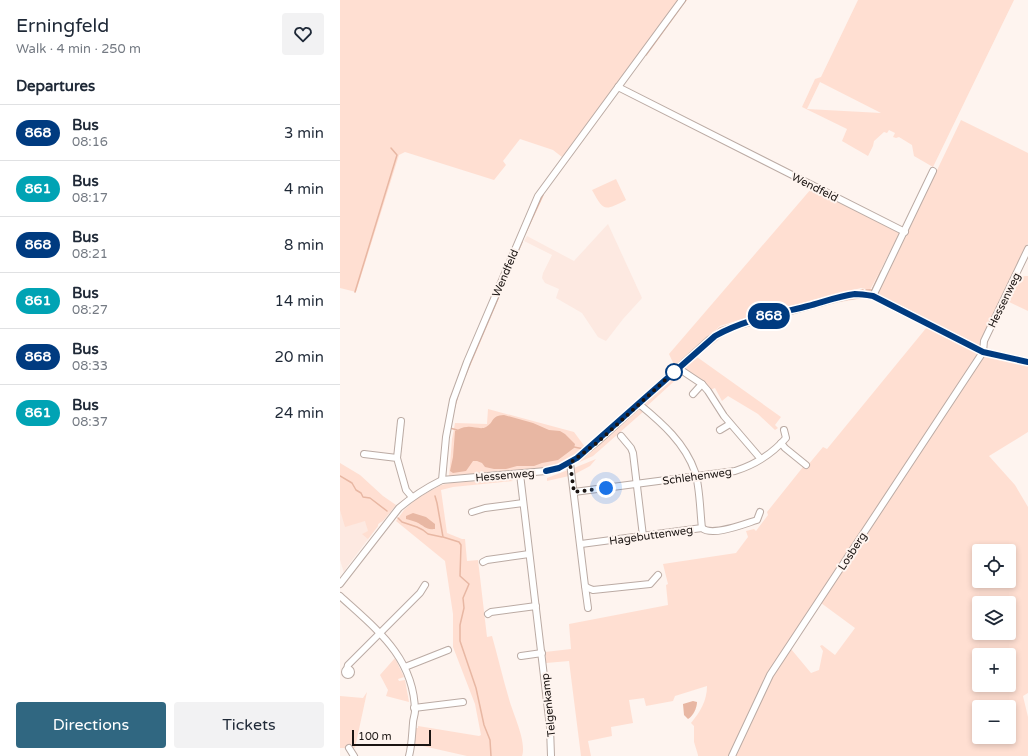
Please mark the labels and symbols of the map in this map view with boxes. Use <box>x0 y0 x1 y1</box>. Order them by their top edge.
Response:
street label: Wendfeld <box>789 170 840 205</box>
street label: Wendfeld <box>490 247 521 299</box>
street label: Hessenweg <box>986 271 1023 330</box>
line badge: 868 <box>746 303 792 329</box>
unlabelled marker <box>665 363 683 381</box>
street label: Schlehenweg <box>662 465 733 488</box>
street label: Hessenweg <box>475 466 535 485</box>
your location <box>596 478 616 498</box>
street label: Hagebuttenweg <box>608 523 694 548</box>
street label: Losberg <box>835 530 869 573</box>
street label: Telgenkamp <box>539 672 558 737</box>
scale bar <box>352 728 431 747</box>

